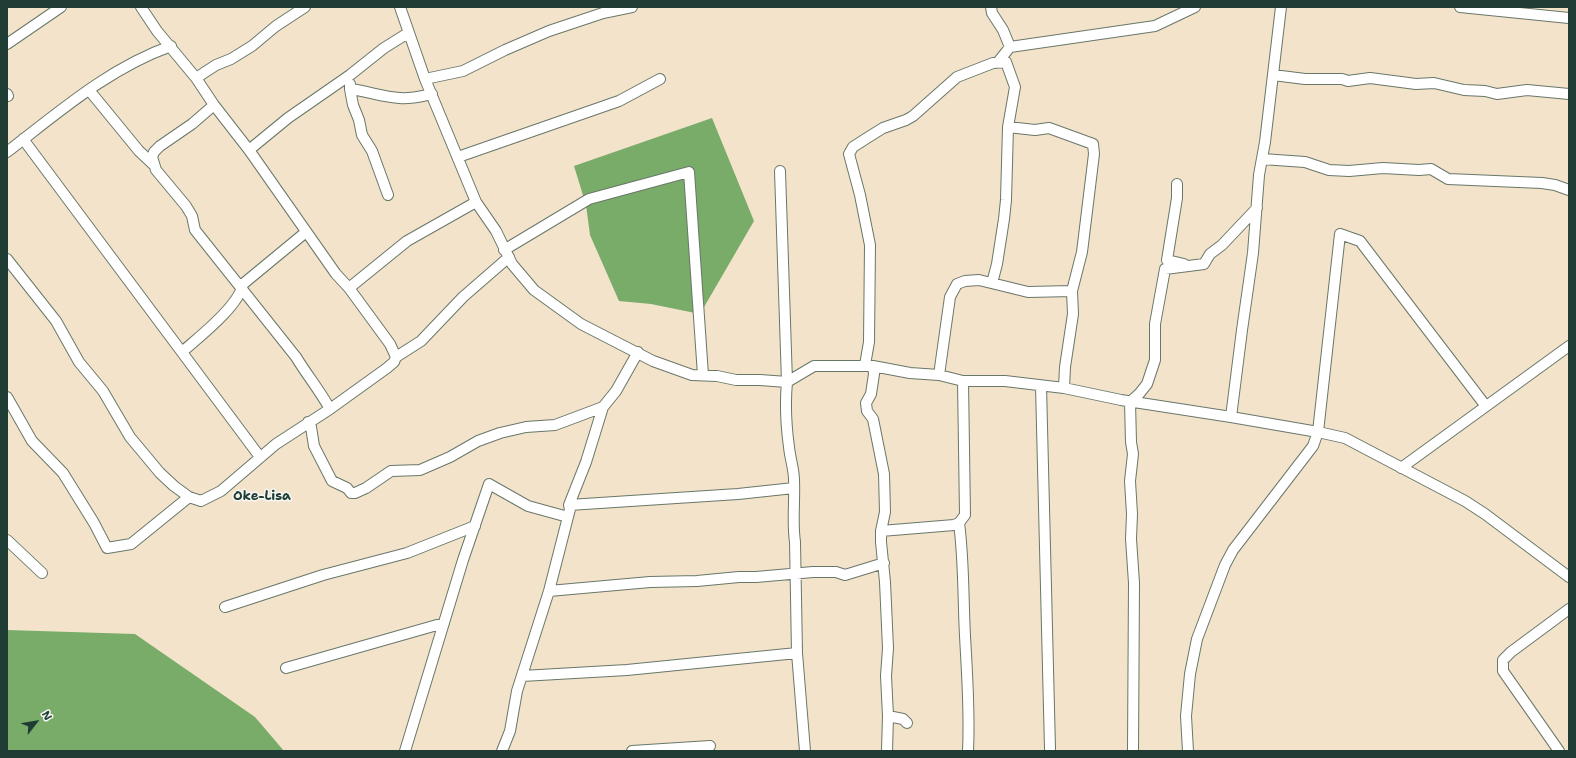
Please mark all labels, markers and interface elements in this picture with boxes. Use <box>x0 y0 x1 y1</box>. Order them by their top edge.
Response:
district label: Oke-Lisa <box>233 489 291 505</box>
north arrow <box>16 702 56 742</box>
text: N <box>38 708 55 723</box>

